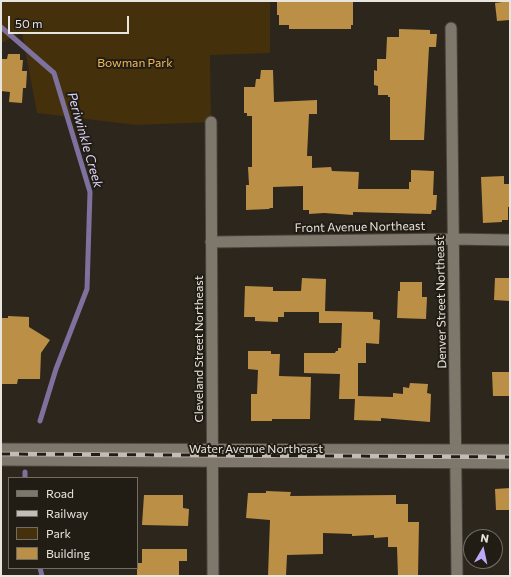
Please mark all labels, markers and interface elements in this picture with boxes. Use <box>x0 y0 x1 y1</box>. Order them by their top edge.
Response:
scale bar <box>10 8 131 34</box>
text: 50 m <box>15 16 43 30</box>
park label: Bowman Park <box>97 56 173 70</box>
water label: Periwinkle Creek <box>64 90 106 190</box>
street label: Front Avenue Northeast <box>295 219 425 235</box>
street label: Denver Street Northeast <box>433 235 449 369</box>
street label: Cleveland Street Northeast <box>192 275 206 423</box>
street label: Water Avenue Northeast <box>189 442 323 456</box>
legend <box>8 477 138 569</box>
text: Road <box>46 486 74 500</box>
text: Railway <box>46 506 88 520</box>
text: Park <box>46 526 71 540</box>
north arrow <box>463 529 503 569</box>
text: N <box>480 531 490 545</box>
text: Building <box>46 546 90 560</box>

